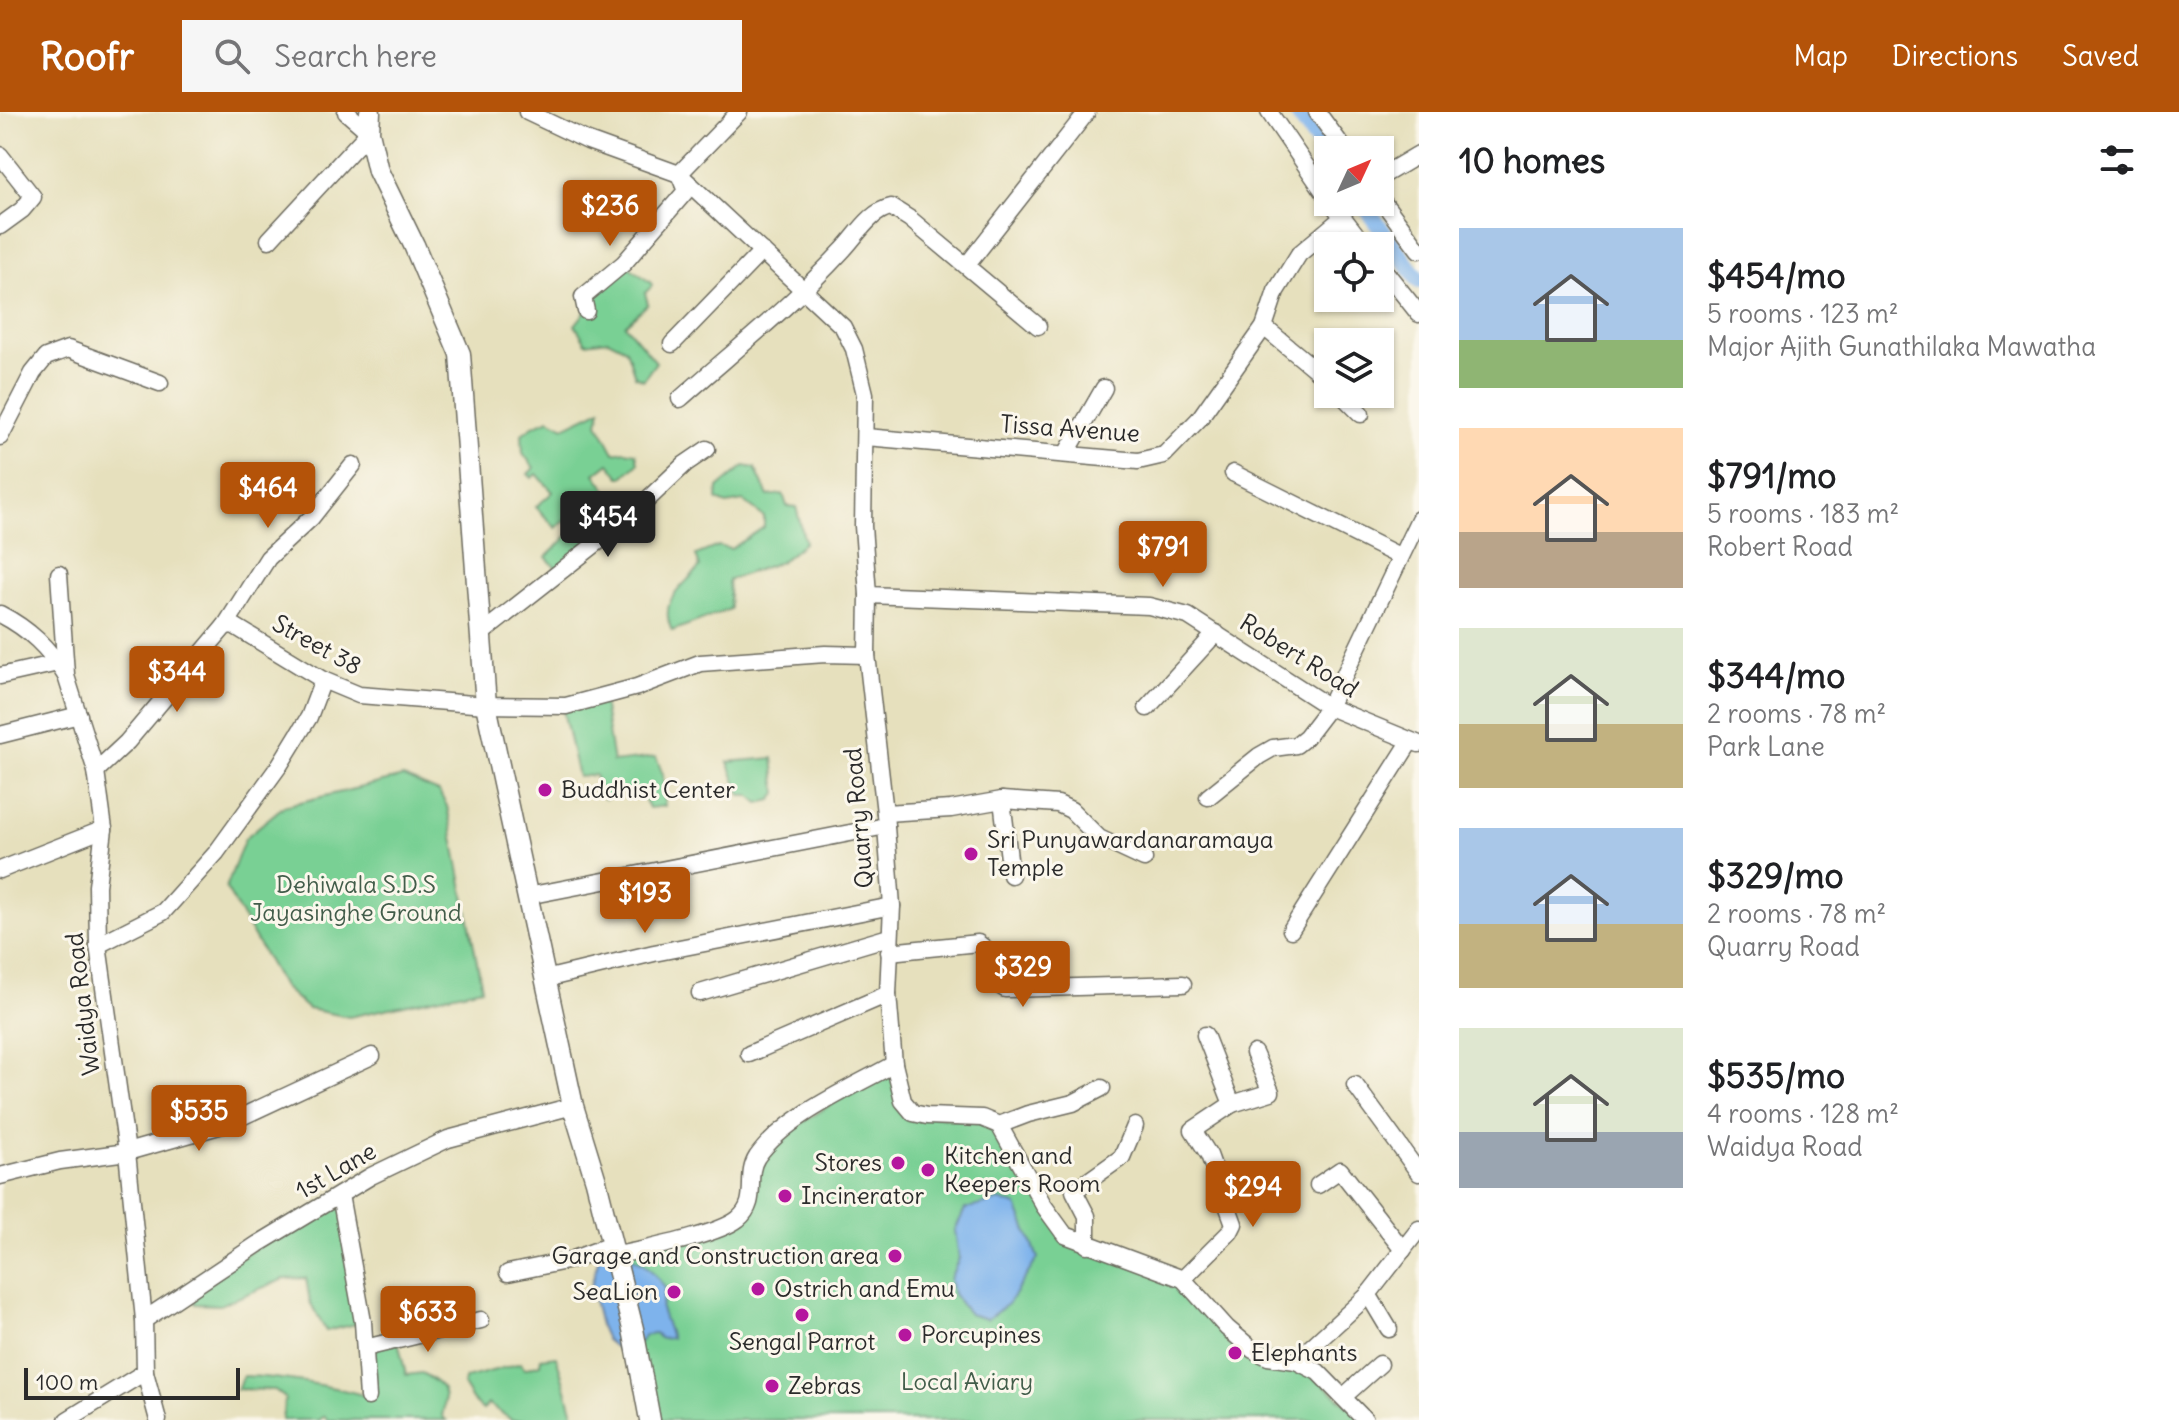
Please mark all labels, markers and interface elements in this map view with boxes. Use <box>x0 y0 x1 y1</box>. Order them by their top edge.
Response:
search box <box>182 20 742 92</box>
text: Roofr <box>40 33 134 80</box>
icon: search <box>210 34 254 78</box>
text: Search here <box>274 37 437 75</box>
text: Map <box>1793 38 1848 74</box>
text: Directions <box>1892 38 2018 74</box>
text: Saved <box>2062 38 2139 74</box>
north arrow <box>1314 136 1394 216</box>
map controls <box>1314 136 1394 408</box>
icon: filters <box>2095 138 2139 182</box>
text: 10 homes <box>1459 139 1605 182</box>
pin: $236 <box>563 180 657 248</box>
text: $236 <box>581 189 639 222</box>
button: locate <box>1314 232 1394 312</box>
text: $454/mo <box>1707 254 1846 297</box>
icon: home <box>1523 260 1619 356</box>
text: 5 rooms · 123 m² <box>1707 297 1899 330</box>
button: layers <box>1314 328 1394 408</box>
text: Major Ajith Gunathilaka Mawatha <box>1707 330 2096 363</box>
street label: Tissa Avenue <box>999 408 1141 448</box>
text: $791/mo <box>1707 454 1836 497</box>
icon: home <box>1523 460 1619 556</box>
pin: $464 <box>221 462 315 530</box>
text: $464 <box>238 471 298 504</box>
pin: $454 <box>561 491 655 559</box>
text: 5 rooms · 183 m² <box>1707 497 1899 530</box>
text: $454 <box>578 500 638 533</box>
pin: $791 <box>1116 521 1210 589</box>
text: $791 <box>1137 530 1189 563</box>
text: Robert Road <box>1707 530 1853 563</box>
street label: Street 38 <box>268 607 367 681</box>
street label: Robert Road <box>1234 607 1365 704</box>
pin: $344 <box>130 646 224 714</box>
text: $344/mo <box>1707 654 1845 697</box>
text: $344 <box>147 655 207 688</box>
icon: home <box>1523 660 1619 756</box>
text: 2 rooms · 78 m² <box>1707 697 1886 730</box>
text: Park Lane <box>1707 730 1825 763</box>
street label: Quarry Road <box>837 747 879 890</box>
place label: Buddhist Center <box>561 774 735 804</box>
marker: Buddhist Center <box>536 781 554 799</box>
place label: Sri Punyawardanaramaya Temple <box>987 824 1274 882</box>
marker: Sri Punyawardanaramaya Temple <box>962 845 980 863</box>
text: $329/mo <box>1707 854 1844 897</box>
icon: home <box>1523 860 1619 956</box>
pin: $193 <box>598 867 692 935</box>
park label: Dehiwala S.D.S Jayasinghe Ground <box>250 869 462 927</box>
text: $193 <box>618 876 672 909</box>
text: 2 rooms · 78 m² <box>1707 897 1886 930</box>
text: Quarry Road <box>1707 930 1860 963</box>
street label: Waidya Road <box>58 931 106 1077</box>
pin: $329 <box>976 941 1070 1009</box>
text: $329 <box>994 950 1052 983</box>
text: $535/mo <box>1707 1054 1845 1097</box>
icon: home <box>1523 1060 1619 1156</box>
pin: $535 <box>152 1085 246 1153</box>
text: $535 <box>169 1094 229 1127</box>
text: 4 rooms · 128 m² <box>1707 1097 1899 1130</box>
text: Waidya Road <box>1707 1130 1863 1163</box>
street label: 1st Lane <box>290 1135 381 1205</box>
place label: Kitchen and Keepers Room <box>944 1140 1100 1198</box>
place label: Stores <box>815 1147 882 1177</box>
marker: Stores <box>889 1154 907 1172</box>
marker: Kitchen and Keepers Room <box>919 1161 937 1179</box>
pin: $294 <box>1206 1161 1300 1229</box>
text: $294 <box>1224 1170 1282 1203</box>
place label: Incinerator <box>801 1180 924 1210</box>
marker: Incinerator <box>776 1187 794 1205</box>
place label: Garage and Construction area <box>552 1240 879 1270</box>
marker: Garage and Construction area <box>886 1247 904 1265</box>
place label: Ostrich and Emu <box>774 1273 955 1303</box>
place label: SeaLion <box>572 1276 658 1306</box>
marker: Ostrich and Emu <box>749 1280 767 1298</box>
marker: SeaLion <box>665 1283 683 1301</box>
pin: $633 <box>381 1286 475 1354</box>
text: $633 <box>399 1295 457 1328</box>
marker: Sengal Parrot <box>793 1306 811 1324</box>
place label: Porcupines <box>921 1319 1041 1349</box>
place label: Sengal Parrot <box>729 1326 875 1356</box>
marker: Porcupines <box>896 1326 914 1344</box>
place label: Elephants <box>1251 1337 1357 1367</box>
marker: Elephants <box>1226 1344 1244 1362</box>
scale bar <box>24 1364 240 1400</box>
park label: Local Aviary <box>901 1366 1033 1396</box>
text: 100 m <box>36 1368 98 1396</box>
place label: Zebras <box>788 1370 861 1400</box>
marker: Zebras <box>763 1377 781 1395</box>

